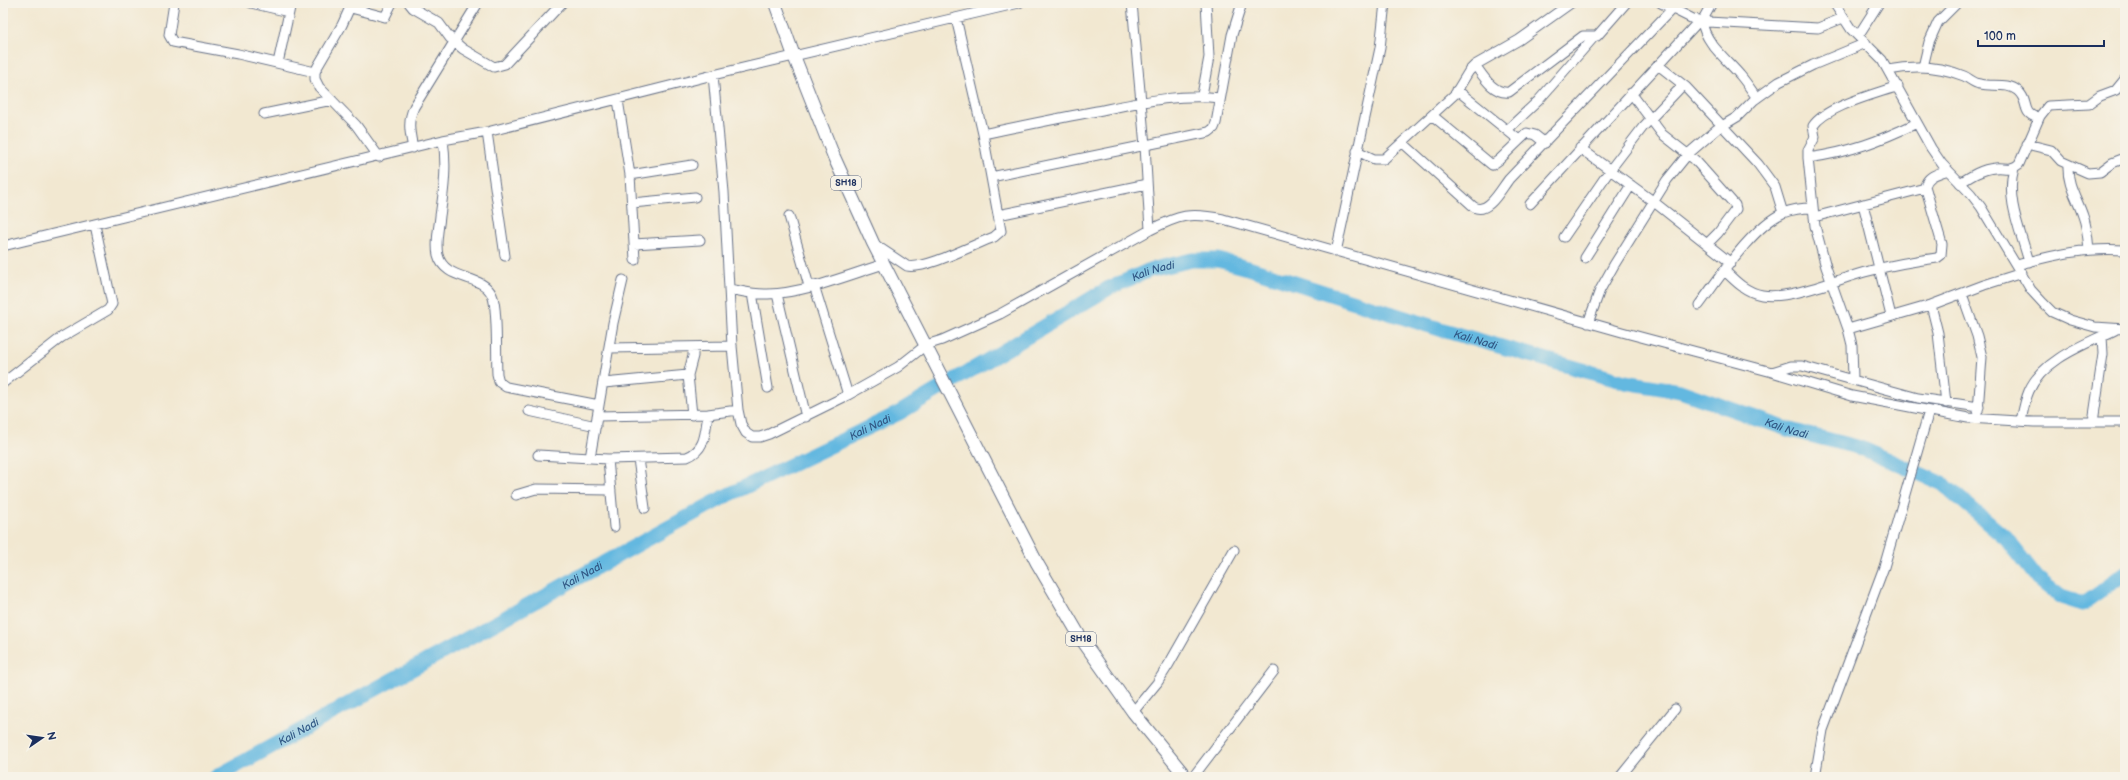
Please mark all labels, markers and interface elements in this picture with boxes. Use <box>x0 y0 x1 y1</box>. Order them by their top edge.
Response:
scale bar <box>1978 22 2104 48</box>
text: 100 m <box>1984 29 2016 44</box>
road number: SH18 <box>831 176 861 190</box>
water label: Kali Nadi <box>1130 258 1176 284</box>
water label: Kali Nadi <box>1452 328 1499 352</box>
water label: Kali Nadi <box>847 412 894 443</box>
water label: Kali Nadi <box>1763 416 1810 441</box>
water label: Kali Nadi <box>560 559 605 592</box>
road number: SH18 <box>1066 632 1096 646</box>
water label: Kali Nadi <box>276 715 322 748</box>
north arrow <box>22 718 62 758</box>
text: N <box>44 730 59 741</box>

